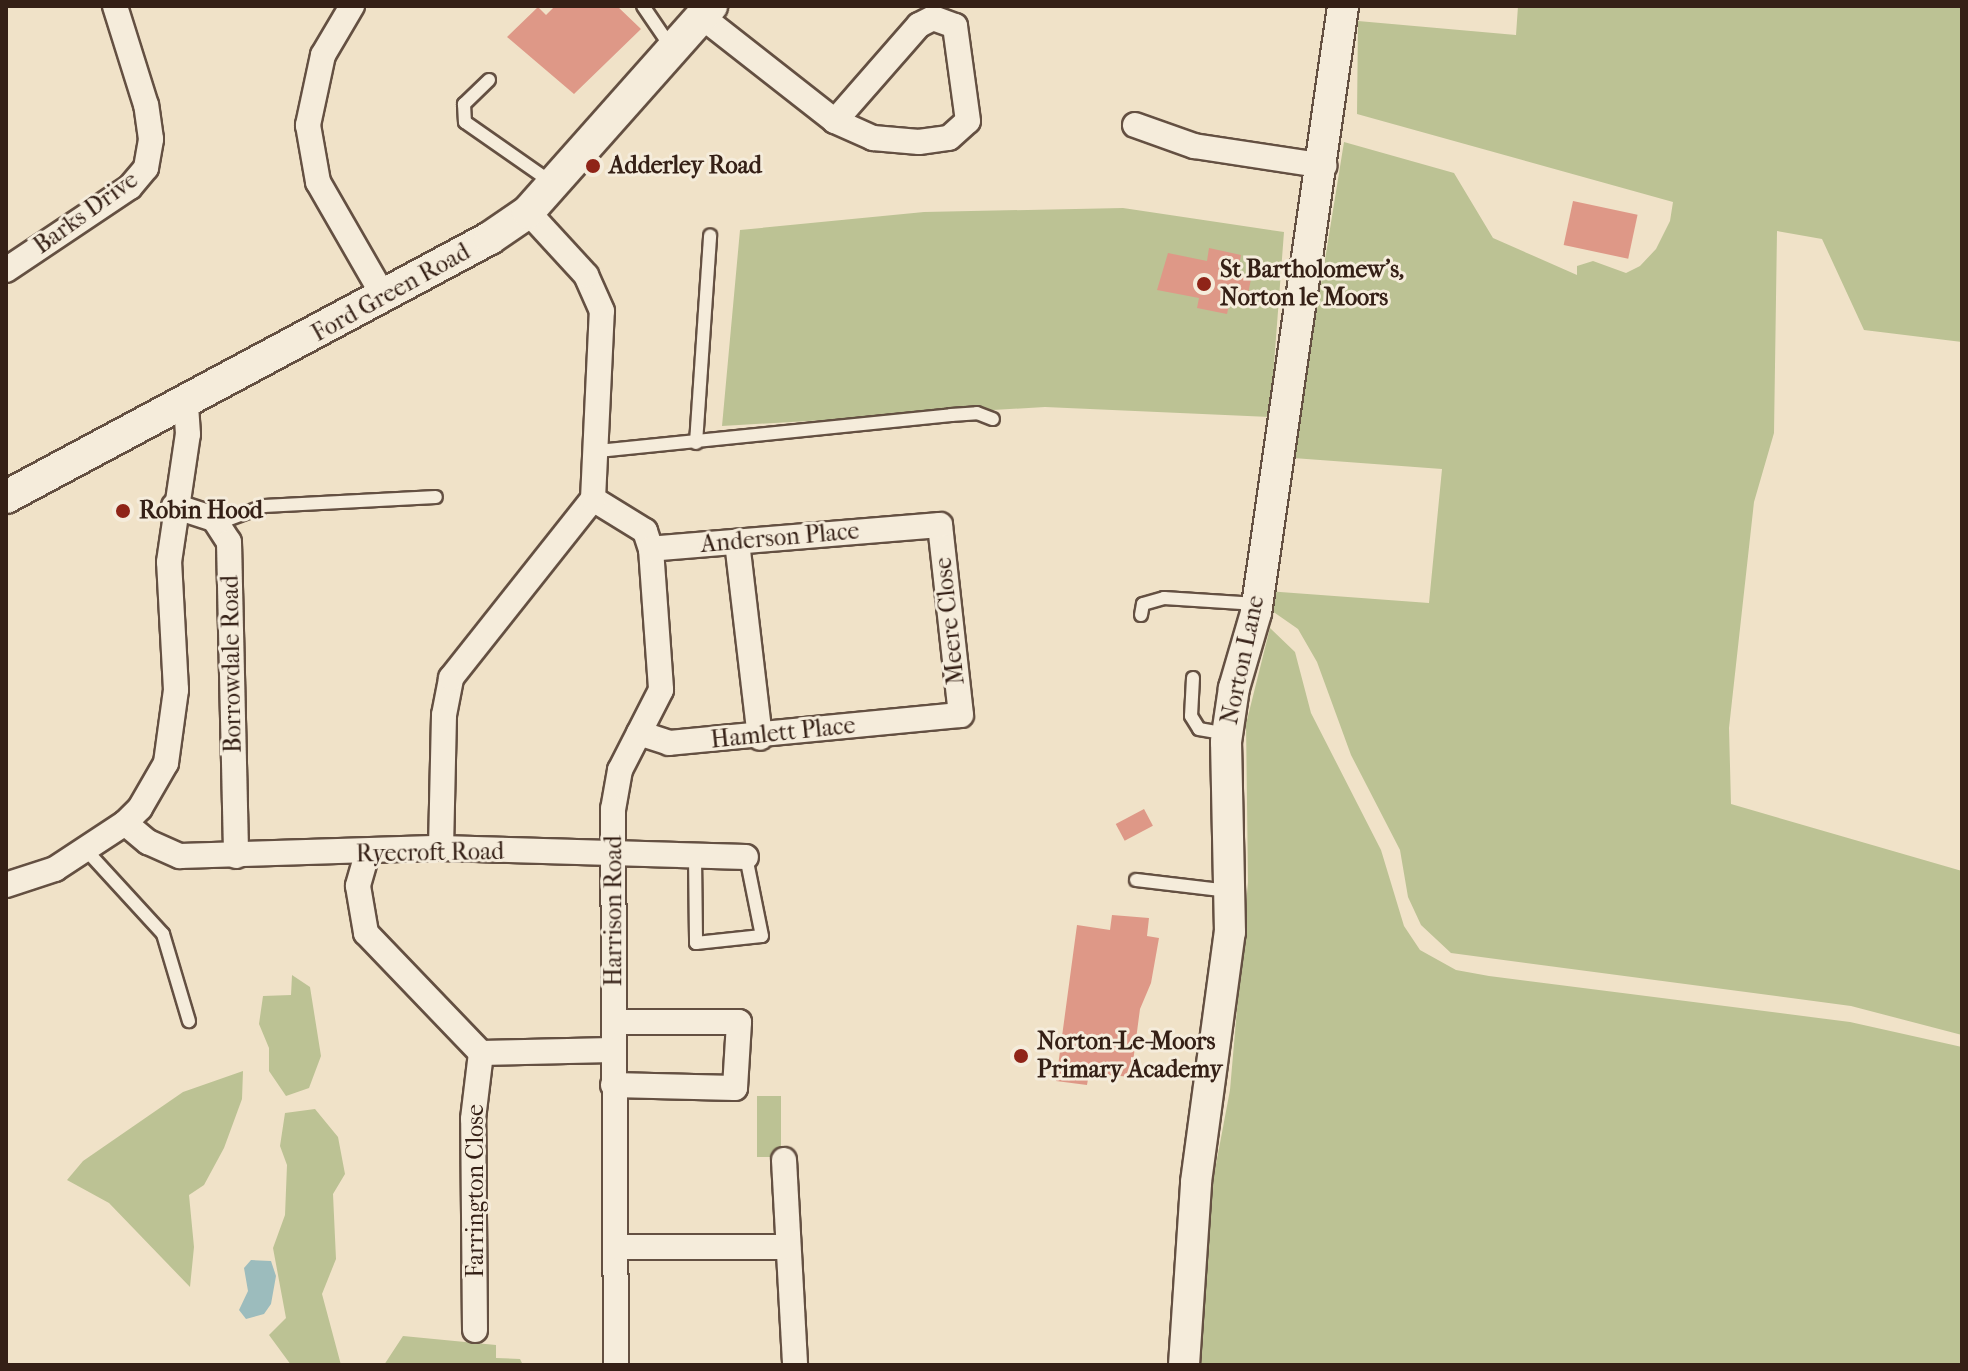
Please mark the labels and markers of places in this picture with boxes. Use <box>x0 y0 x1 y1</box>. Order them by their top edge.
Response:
place label: Adderley Road <box>609 152 762 180</box>
marker: Adderley Road <box>584 157 602 175</box>
place label: St Bartholomew's, Norton le Moors <box>1220 256 1404 312</box>
marker: St Bartholomew's, Norton le Moors <box>1195 275 1213 293</box>
place label: Robin Hood <box>139 497 263 525</box>
marker: Robin Hood <box>114 502 132 520</box>
place label: Norton-Le-Moors Primary Academy <box>1037 1028 1222 1084</box>
marker: Norton-Le-Moors Primary Academy <box>1012 1047 1030 1065</box>

